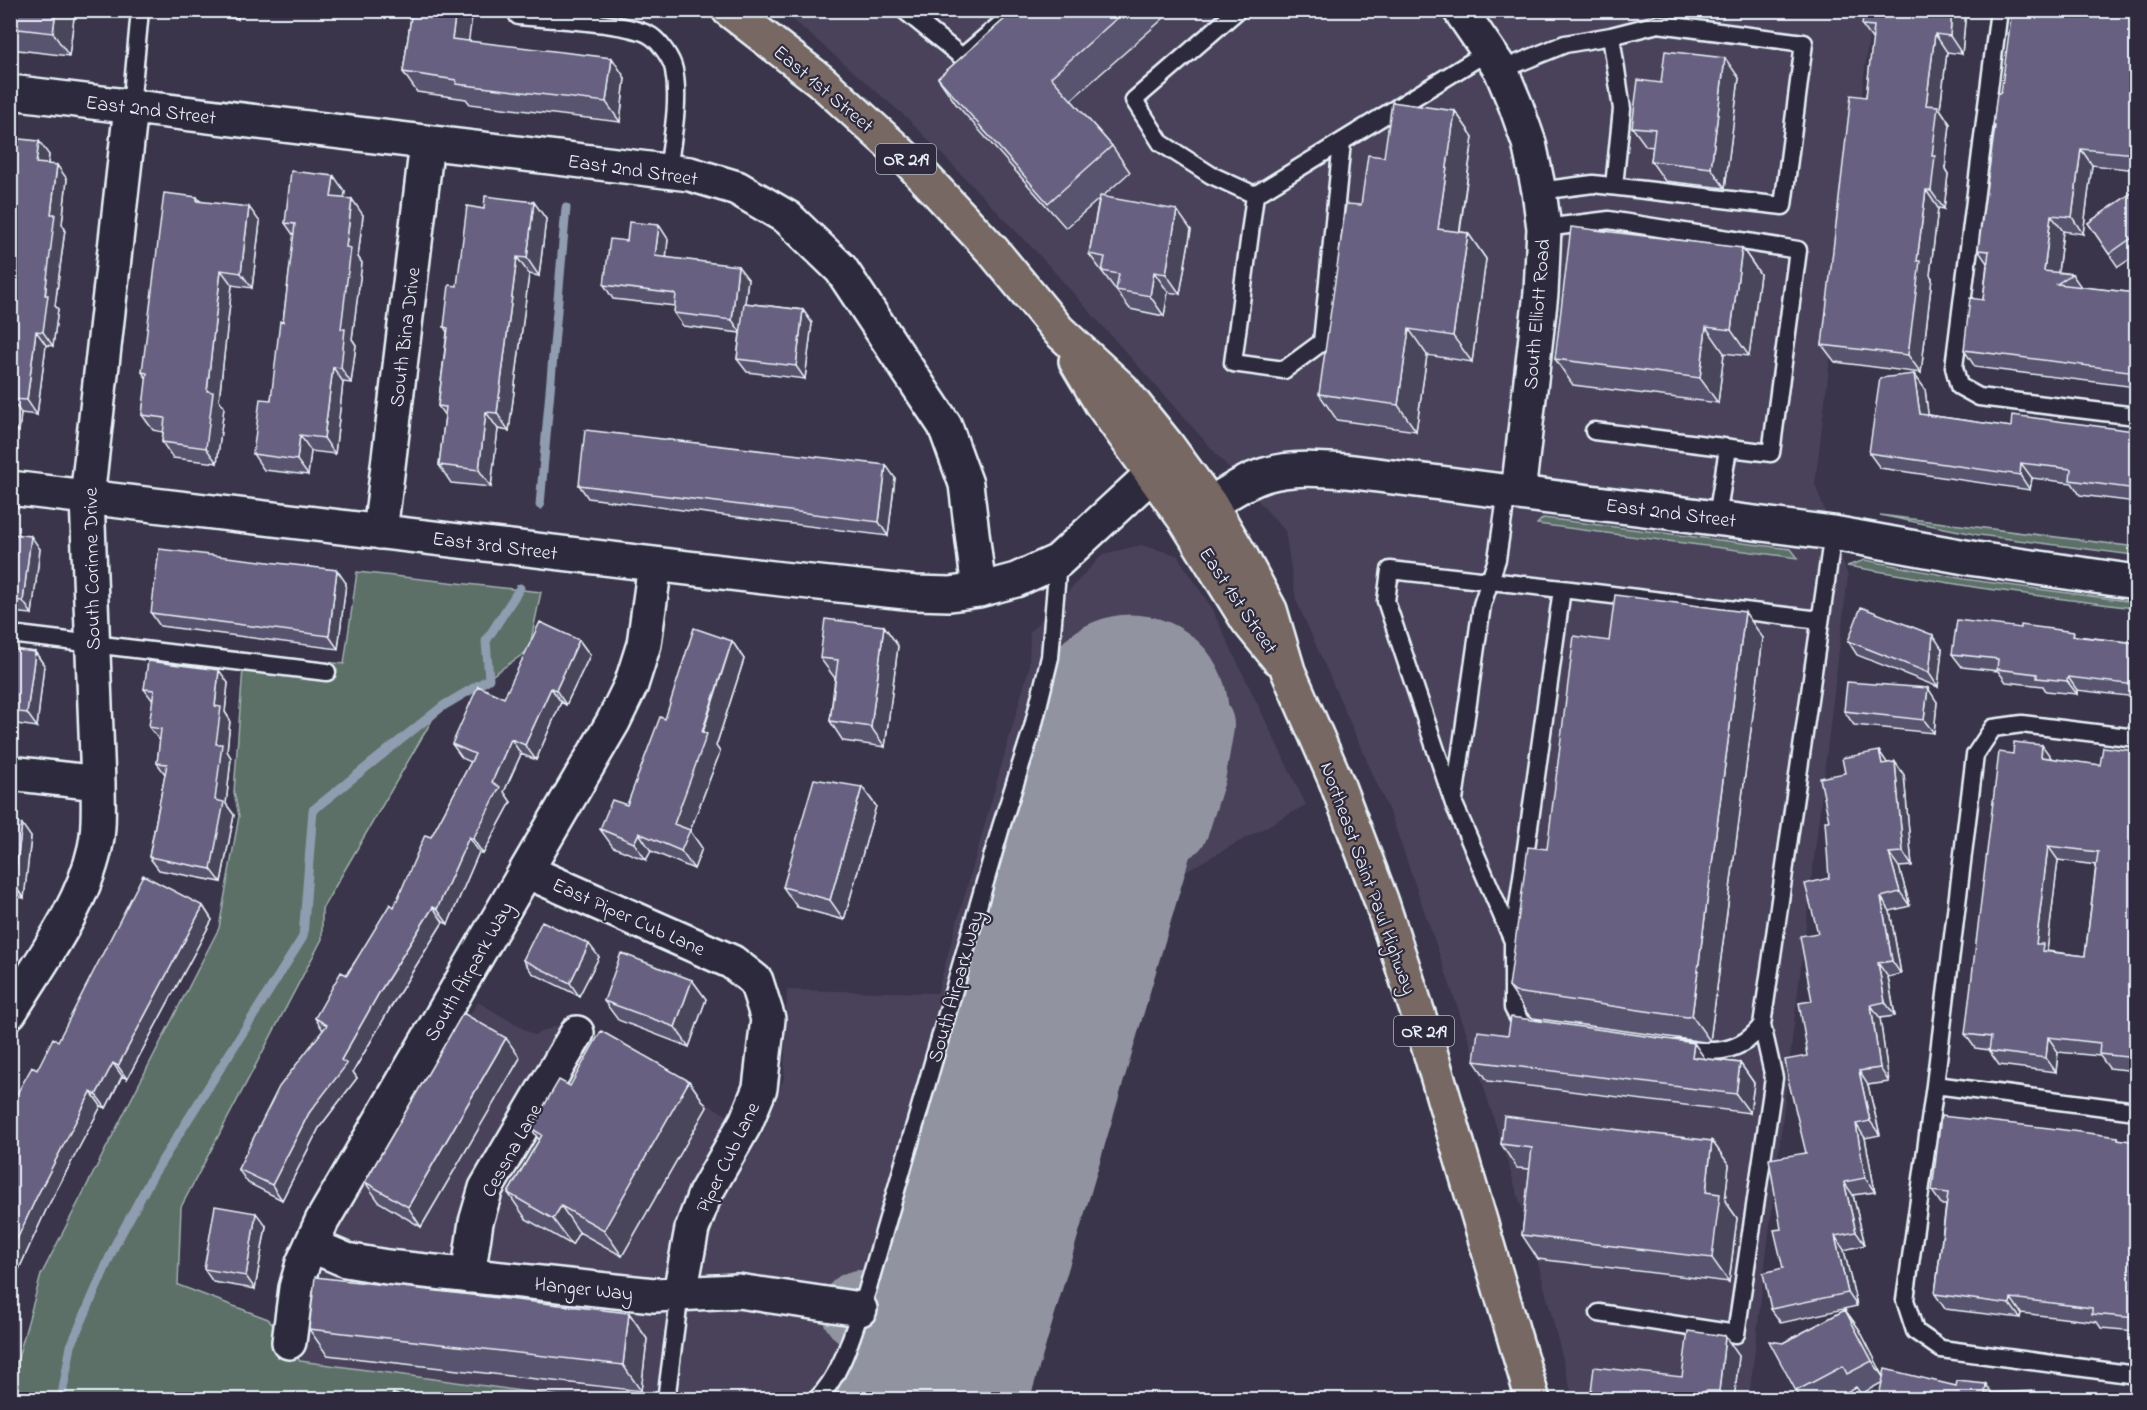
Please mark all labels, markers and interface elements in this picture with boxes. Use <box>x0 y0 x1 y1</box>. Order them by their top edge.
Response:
street label: East 1st Street <box>766 39 879 141</box>
street label: East 2nd Street <box>84 89 218 134</box>
road number: OR 219 <box>876 144 936 174</box>
street label: East 2nd Street <box>566 148 700 195</box>
street label: South Elliott Road <box>1517 238 1559 391</box>
street label: South Bina Drive <box>384 266 429 409</box>
street label: South Corinne Drive <box>78 487 109 650</box>
street label: East 2nd Street <box>1604 492 1738 537</box>
street label: East 3rd Street <box>430 525 559 570</box>
street label: East 1st Street <box>1190 542 1284 661</box>
street label: Northeast Saint Paul Highway <box>1310 758 1422 1000</box>
street label: East Piper Cub Lane <box>547 872 709 965</box>
street label: South Airpark Way <box>418 897 522 1047</box>
street label: South Airpark Way <box>922 907 993 1066</box>
road number: OR 219 <box>1394 1016 1454 1046</box>
street label: Piper Cub Lane <box>690 1098 769 1218</box>
street label: Cessna Lane <box>476 1099 551 1203</box>
street label: Hanger Way <box>533 1271 634 1311</box>

